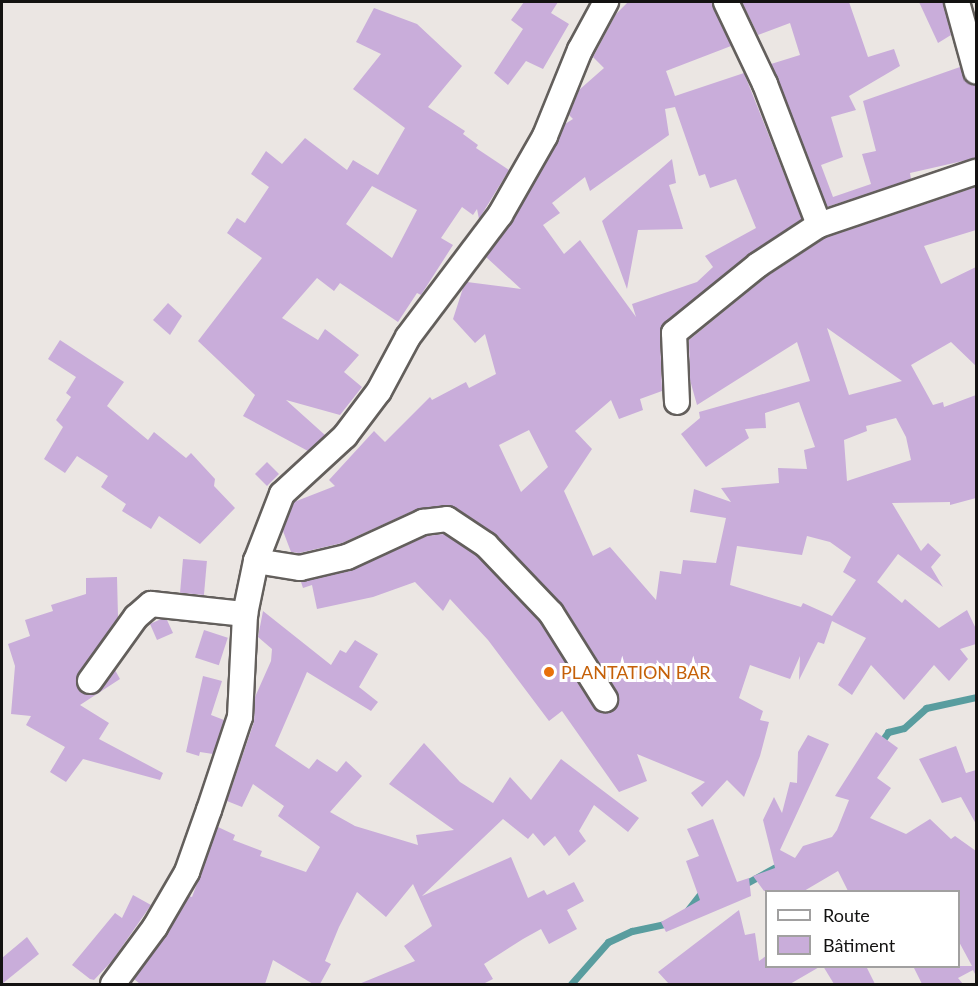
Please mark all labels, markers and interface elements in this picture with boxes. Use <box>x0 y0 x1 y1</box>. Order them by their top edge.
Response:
place label: PLANTATION BAR <box>561 661 711 683</box>
marker: PLANTATION BAR <box>542 665 556 679</box>
legend <box>765 890 960 968</box>
text: Route <box>823 904 870 926</box>
text: Bâtiment <box>823 934 895 956</box>

